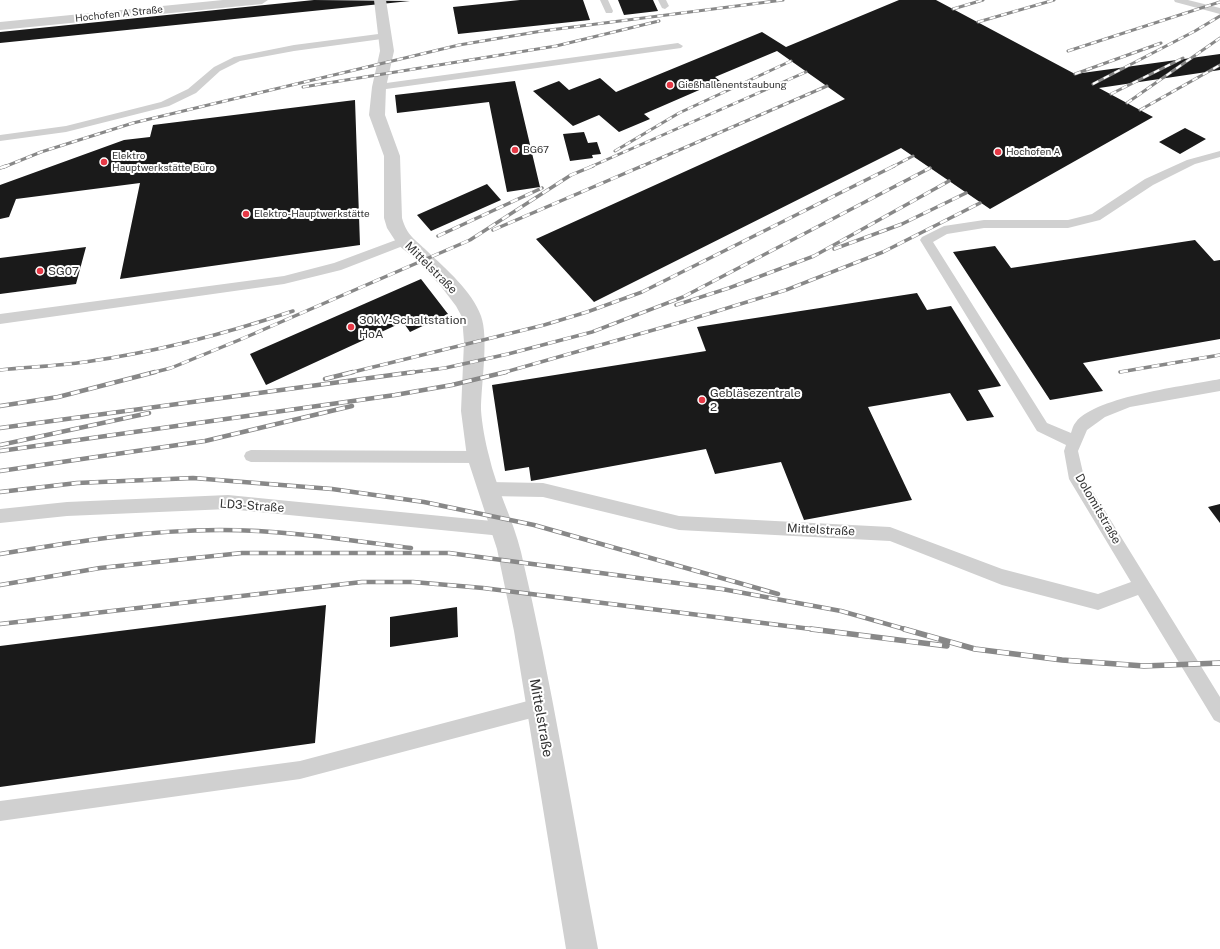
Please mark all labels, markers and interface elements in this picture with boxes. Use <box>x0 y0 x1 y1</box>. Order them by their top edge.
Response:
street label: Hochofen A Straße <box>74 3 164 25</box>
place label: Gießhallenentstaubung <box>678 79 787 91</box>
marker: Gießhallenentstaubung <box>665 80 675 90</box>
place label: BG67 <box>523 144 549 156</box>
marker: BG67 <box>510 145 520 155</box>
place label: Hochofen A <box>1006 146 1061 158</box>
marker: Hochofen A <box>993 147 1003 157</box>
place label: Elektro Hauptwerkstätte Büro <box>112 150 215 174</box>
marker: Elektro Hauptwerkstätte Büro <box>99 157 109 167</box>
place label: Elektro-Hauptwerkstätte <box>254 208 370 220</box>
marker: Elektro-Hauptwerkstätte <box>241 209 251 219</box>
street label: Mittelstraße <box>402 239 460 297</box>
place label: SG07 <box>48 264 79 278</box>
marker: SG07 <box>35 266 45 276</box>
place label: 30kV-Schaltstation HoA <box>359 313 466 341</box>
marker: 30kV-Schaltstation HoA <box>346 322 356 332</box>
place label: Gebläsezentrale 2 <box>710 386 801 414</box>
marker: Gebläsezentrale 2 <box>697 395 707 405</box>
street label: Dolomitstraße <box>1072 471 1124 547</box>
street label: LD3-Straße <box>219 497 285 515</box>
street label: Mittelstraße <box>787 521 855 539</box>
street label: Mittelstraße <box>526 677 556 759</box>

